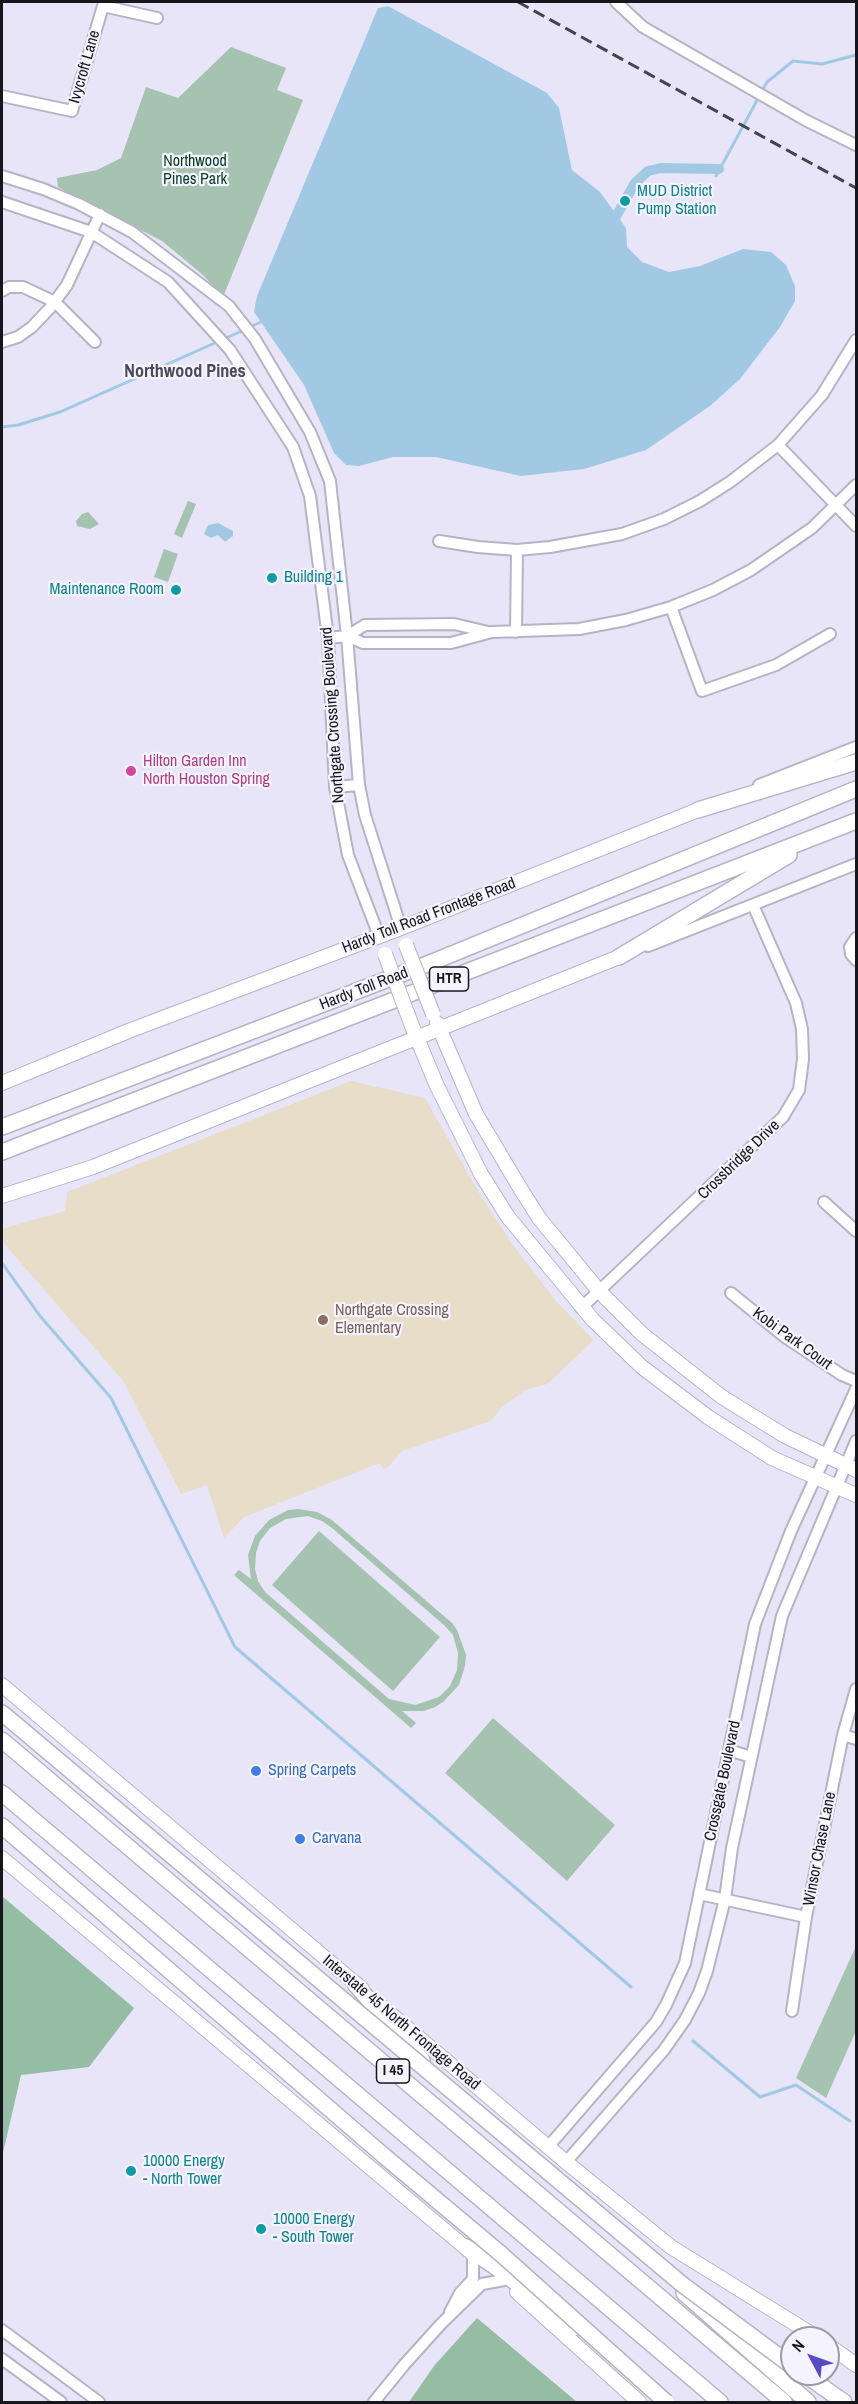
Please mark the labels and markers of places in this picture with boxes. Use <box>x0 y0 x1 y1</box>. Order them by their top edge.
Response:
place label: MUD District Pump Station <box>637 182 717 220</box>
marker: MUD District Pump Station <box>618 194 632 208</box>
place label: Building 1 <box>284 568 343 588</box>
marker: Building 1 <box>265 571 279 585</box>
place label: Maintenance Room <box>50 580 164 600</box>
marker: Maintenance Room <box>169 583 183 597</box>
place label: Hilton Garden Inn North Houston Spring <box>143 752 270 790</box>
marker: Hilton Garden Inn North Houston Spring <box>124 764 138 778</box>
place label: Northgate Crossing Elementary <box>335 1301 449 1339</box>
marker: Northgate Crossing Elementary <box>316 1313 330 1327</box>
place label: Spring Carpets <box>268 1761 356 1781</box>
marker: Spring Carpets <box>249 1764 263 1778</box>
place label: Carvana <box>312 1829 362 1849</box>
marker: Carvana <box>293 1832 307 1846</box>
place label: 10000 Energy - North Tower <box>143 2152 225 2190</box>
marker: 10000 Energy - North Tower <box>124 2164 138 2178</box>
place label: 10000 Energy - South Tower <box>273 2210 355 2248</box>
marker: 10000 Energy - South Tower <box>254 2222 268 2236</box>

